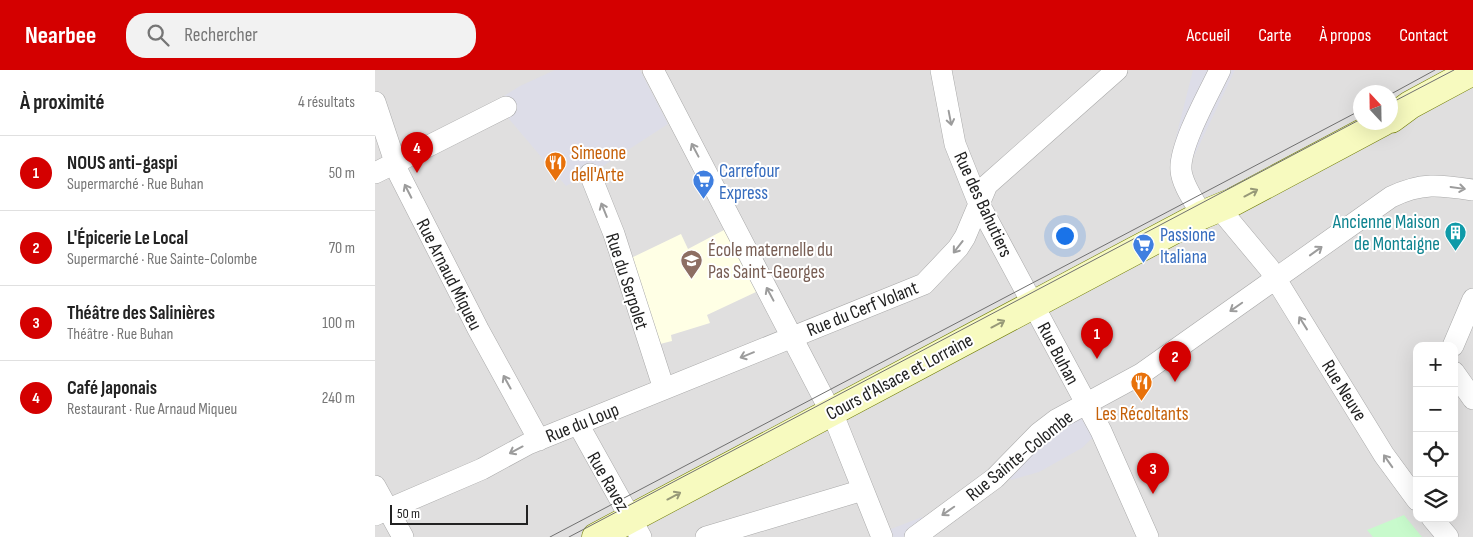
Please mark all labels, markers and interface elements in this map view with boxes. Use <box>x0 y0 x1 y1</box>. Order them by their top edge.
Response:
search box <box>126 13 476 58</box>
text: Nearbee <box>25 21 96 50</box>
icon: search <box>144 21 172 49</box>
text: Rechercher <box>184 24 258 47</box>
text: Accueil <box>1186 25 1230 46</box>
text: Carte <box>1258 25 1291 46</box>
text: À propos <box>1319 25 1371 46</box>
text: Contact <box>1399 25 1448 46</box>
north arrow <box>1353 85 1398 130</box>
text: À proximité <box>20 90 105 115</box>
text: 4 résultats <box>298 93 355 112</box>
one-way arrow <box>946 109 956 125</box>
pin: 4 <box>401 132 433 173</box>
place label: Simeone dell'Arte <box>571 142 626 187</box>
one-way arrow <box>690 142 700 157</box>
street label: Rue des Bahutiers <box>948 148 1017 261</box>
restaurant icon: Simeone dell'Arte <box>543 151 567 182</box>
text: NOUS anti-gaspi <box>67 152 178 175</box>
place label: Carrefour Express <box>719 160 780 205</box>
text: 1 <box>33 164 39 183</box>
text: 50 m <box>329 164 355 183</box>
supermarket icon: Carrefour Express <box>691 169 715 200</box>
text: Supermarché · Rue Buhan <box>67 175 204 194</box>
one-way arrow <box>1450 183 1466 193</box>
one-way arrow <box>403 184 413 199</box>
one-way arrow <box>1243 188 1258 198</box>
one-way arrow <box>599 203 609 218</box>
place label: Ancienne Maison de Montaigne <box>1332 211 1440 256</box>
street label: Rue Arnaud Miqueu <box>411 215 487 334</box>
building icon: Ancienne Maison de Montaigne <box>1444 220 1468 251</box>
your location <box>1052 223 1078 249</box>
place label: Passione Italiana <box>1160 224 1216 269</box>
text: L'Épicerie Le Local <box>67 227 188 250</box>
street label: Rue du Serpolet <box>600 230 653 333</box>
supermarket icon: Passione Italiana <box>1132 233 1156 264</box>
text: 2 <box>32 239 40 258</box>
text: 70 m <box>329 239 355 258</box>
place label: École maternelle du Pas Saint-Georges <box>708 239 833 284</box>
one-way arrow <box>952 240 963 253</box>
one-way arrow <box>1308 246 1322 256</box>
school or university icon: École maternelle du Pas Saint-Georges <box>680 248 704 279</box>
text: Supermarché · Rue Sainte-Colombe <box>67 250 257 269</box>
street label: Rue du Cerf Volant <box>804 277 922 342</box>
one-way arrow <box>765 286 775 301</box>
text: Théâtre des Salinières <box>67 302 215 325</box>
one-way arrow <box>1229 302 1243 312</box>
text: 3 <box>32 314 40 333</box>
text: 100 m <box>322 314 355 333</box>
one-way arrow <box>1297 316 1307 330</box>
pin: 1 <box>1081 318 1113 359</box>
one-way arrow <box>990 319 1005 329</box>
street label: Rue Buhan <box>1032 319 1084 389</box>
text: Théâtre · Rue Buhan <box>67 325 173 344</box>
street label: Cours d'Alsace et Lorraine <box>822 329 977 426</box>
pin: 2 <box>1159 341 1191 382</box>
map controls <box>1413 342 1458 522</box>
button: + <box>1413 342 1458 387</box>
one-way arrow <box>740 351 756 360</box>
street label: Rue Neuve <box>1316 356 1371 426</box>
restaurant icon: Les Récoltants <box>1130 370 1154 401</box>
one-way arrow <box>502 375 511 390</box>
text: Café Japonais <box>67 377 157 400</box>
button: − <box>1413 387 1458 432</box>
text: 4 <box>32 389 40 408</box>
text: 240 m <box>322 389 355 408</box>
street label: Rue du Loup <box>543 398 622 448</box>
text: Restaurant · Rue Arnaud Miqueu <box>67 400 237 419</box>
place label: Les Récoltants <box>1095 403 1189 426</box>
street label: Rue Sainte-Colombe <box>962 406 1078 506</box>
button: locate <box>1413 432 1458 477</box>
one-way arrow <box>509 445 524 455</box>
street label: Rue Ravez <box>582 448 634 516</box>
pin: 3 <box>1137 453 1169 494</box>
one-way arrow <box>1383 454 1393 468</box>
button: layers <box>1413 477 1458 522</box>
one-way arrow <box>666 491 681 501</box>
scale bar <box>390 502 527 525</box>
text: 50 m <box>397 505 420 522</box>
one-way arrow <box>941 506 955 516</box>

